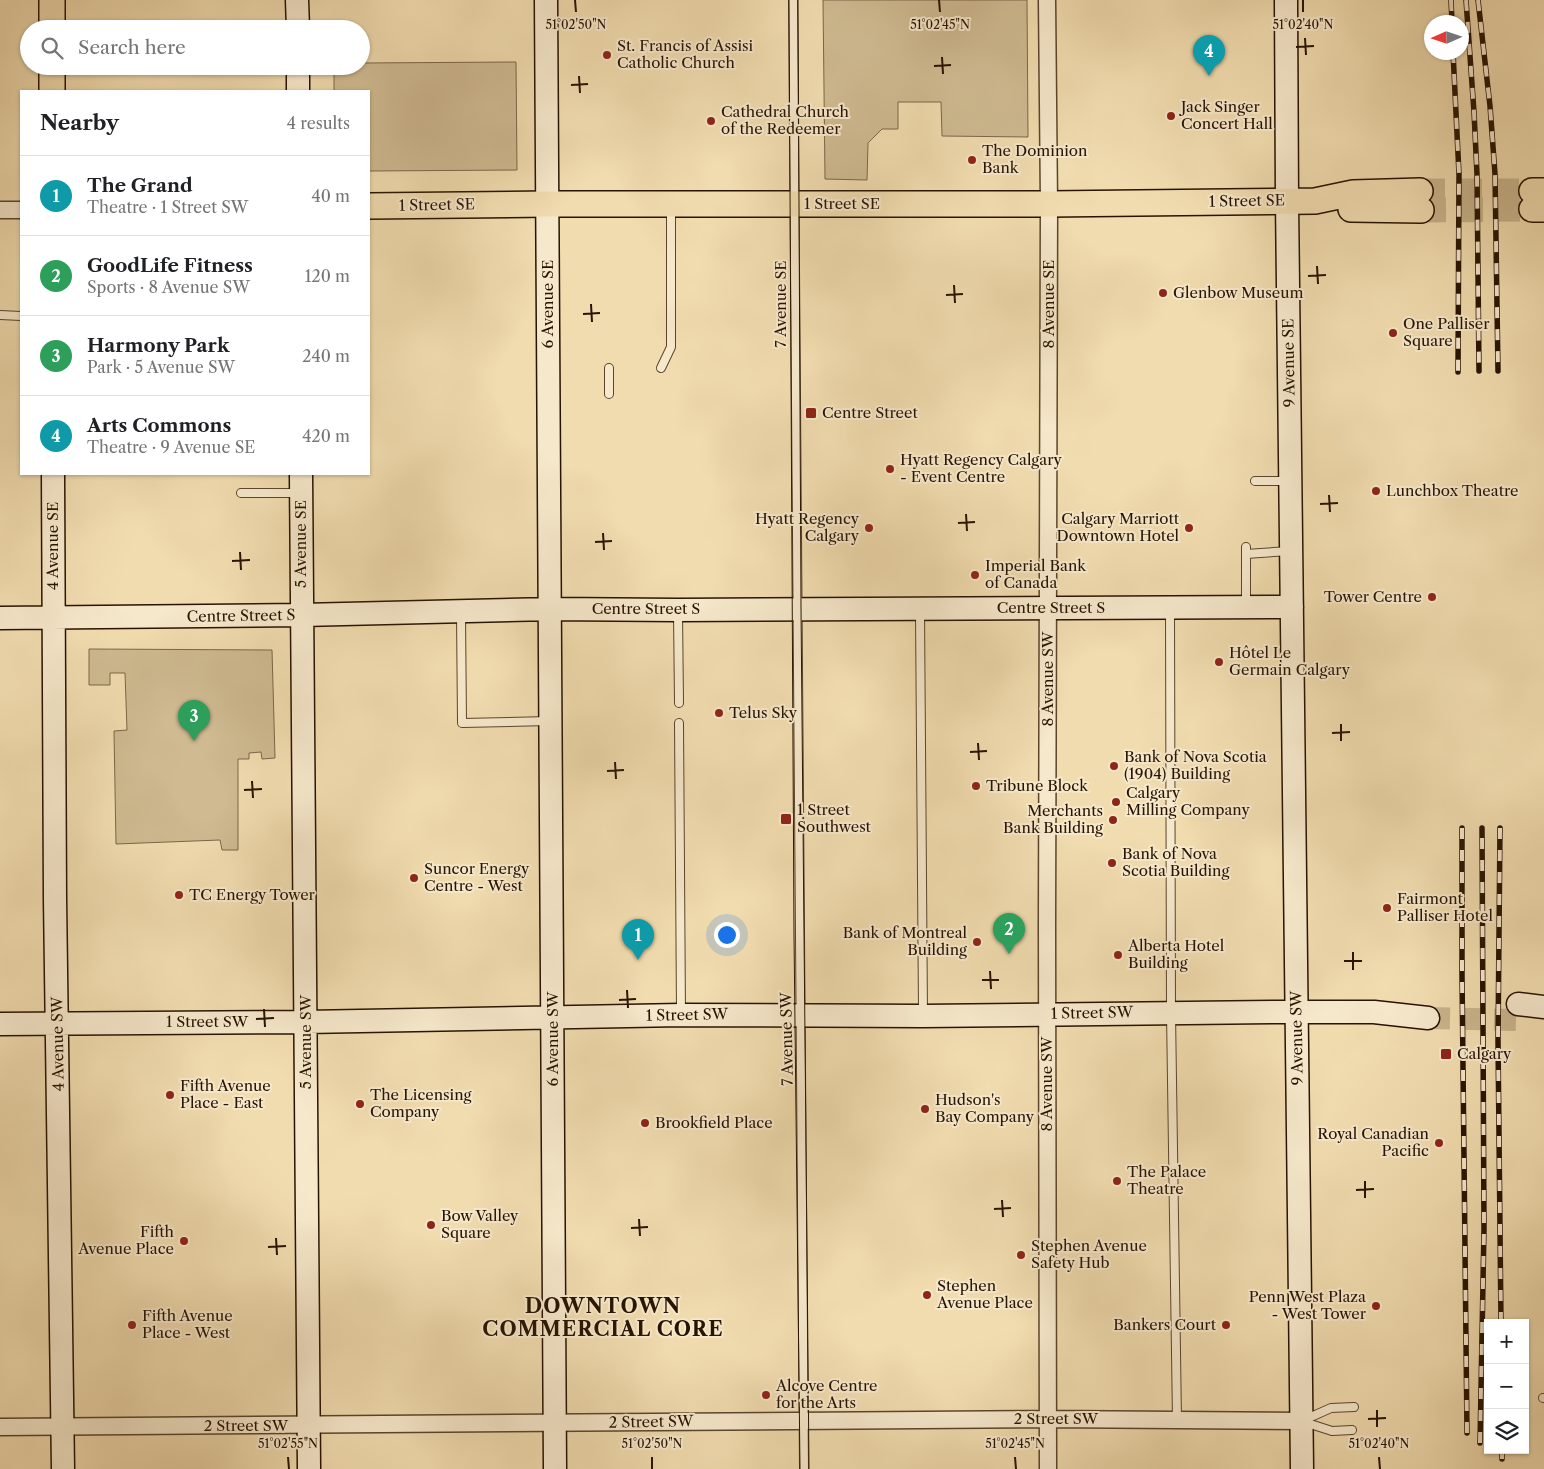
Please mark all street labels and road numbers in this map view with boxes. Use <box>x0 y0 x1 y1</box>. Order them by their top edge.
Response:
street label: 1 Street SE <box>1209 190 1285 211</box>
street label: 1 Street SE <box>399 194 475 215</box>
street label: 1 Street SE <box>804 194 880 213</box>
street label: 6 Avenue SE <box>538 260 557 348</box>
street label: 7 Avenue SE <box>771 260 790 348</box>
street label: 8 Avenue SE <box>1039 260 1058 348</box>
street label: 9 Avenue SE <box>1278 318 1299 408</box>
street label: 5 Avenue SE <box>291 500 310 588</box>
street label: 4 Avenue SE <box>43 502 62 590</box>
street label: Centre Street S <box>997 598 1105 617</box>
street label: Centre Street S <box>592 599 700 618</box>
street label: Centre Street S <box>186 605 295 626</box>
street label: 8 Avenue SW <box>1038 631 1057 727</box>
street label: 9 Avenue SW <box>1286 990 1307 1086</box>
street label: 6 Avenue SW <box>543 991 562 1086</box>
street label: 7 Avenue SW <box>776 992 797 1086</box>
street label: 5 Avenue SW <box>296 994 315 1089</box>
street label: 4 Avenue SW <box>47 996 68 1092</box>
street label: 1 Street SW <box>1051 1002 1134 1023</box>
street label: 1 Street SW <box>646 1004 729 1025</box>
street label: 1 Street SW <box>166 1012 249 1031</box>
street label: 8 Avenue SW <box>1037 1036 1056 1132</box>
street label: 2 Street SW <box>1014 1409 1099 1428</box>
street label: 2 Street SW <box>609 1411 694 1432</box>
street label: 2 Street SW <box>204 1416 289 1435</box>

